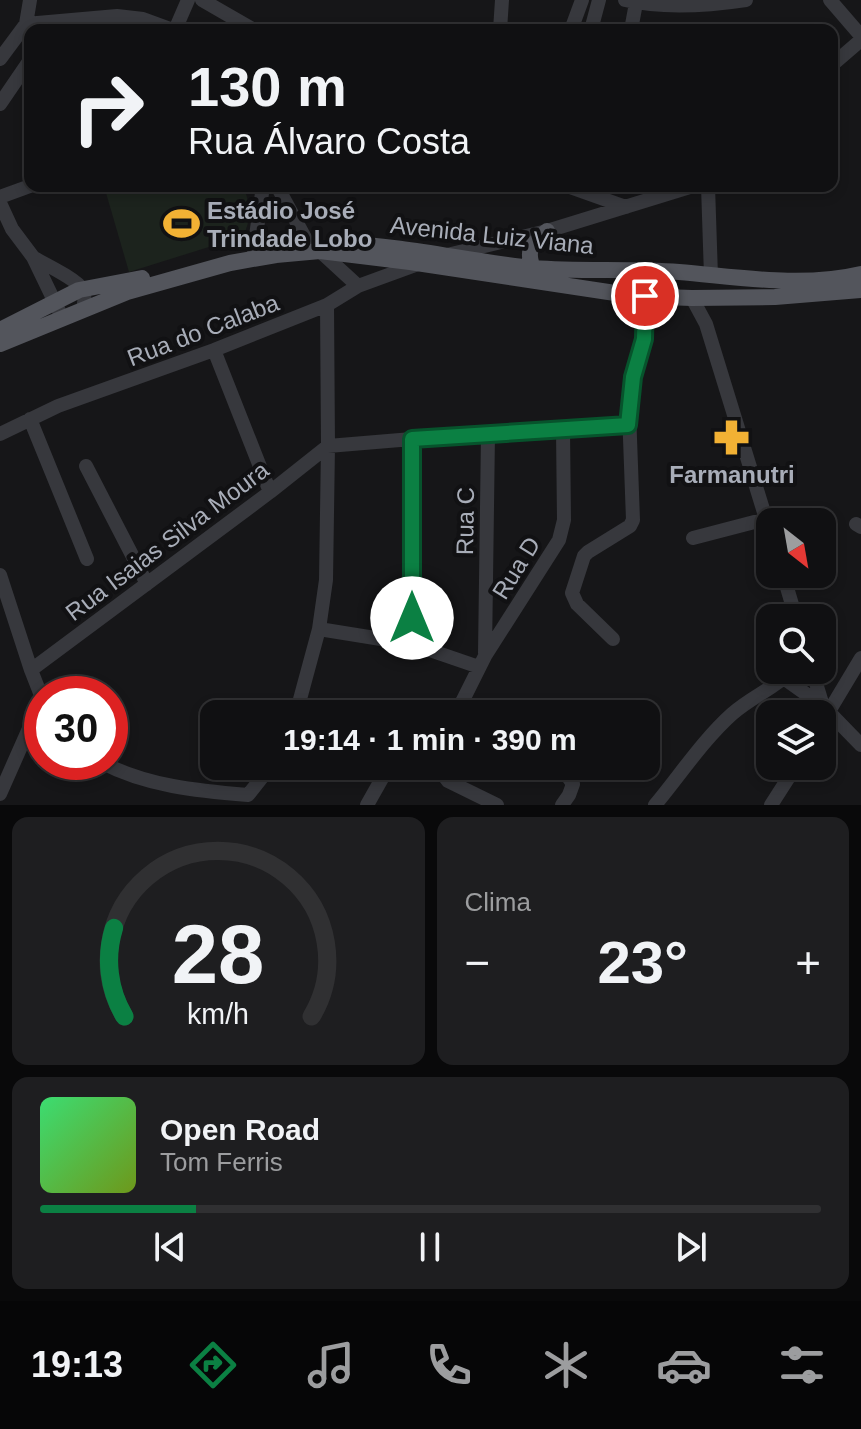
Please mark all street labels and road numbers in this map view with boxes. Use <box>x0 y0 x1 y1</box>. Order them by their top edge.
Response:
street label: Avenida Luiz Viana <box>389 211 596 259</box>
street label: Rua do Calaba <box>123 288 283 371</box>
street label: Rua Isaias Silva Moura <box>60 456 274 626</box>
street label: Rua C <box>451 487 479 555</box>
street label: Rua D <box>487 532 545 604</box>

